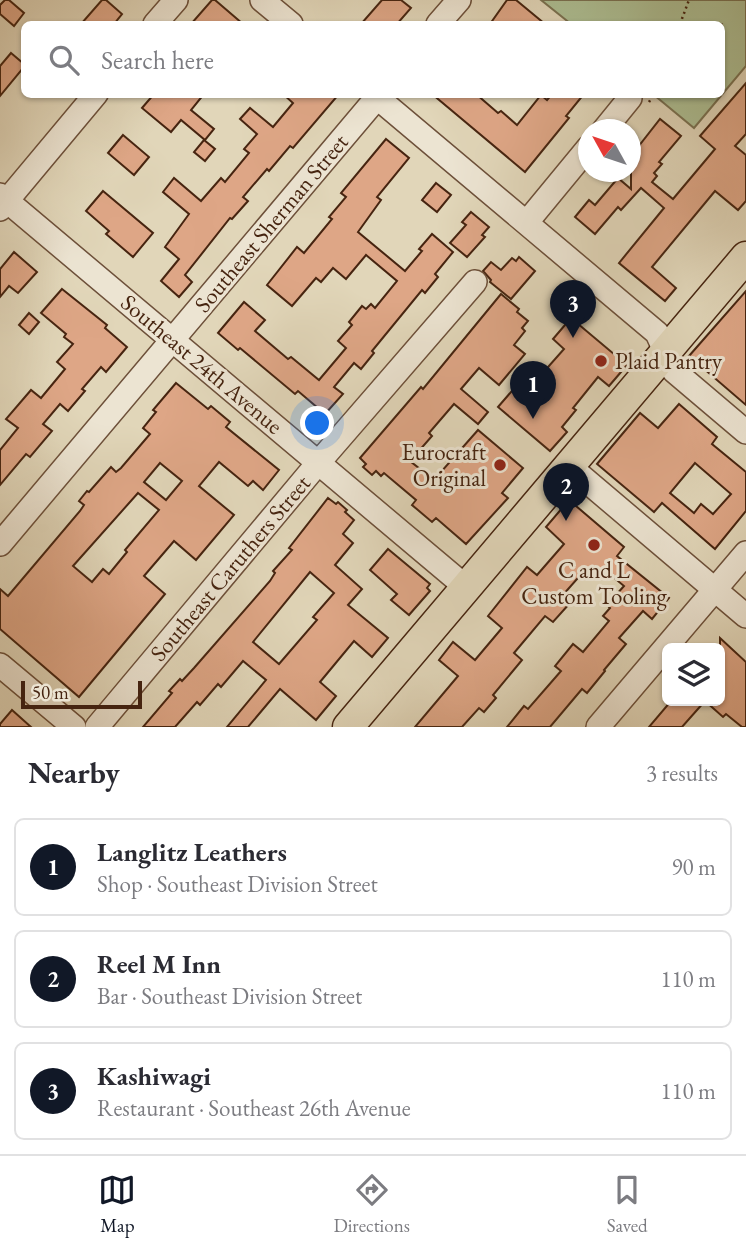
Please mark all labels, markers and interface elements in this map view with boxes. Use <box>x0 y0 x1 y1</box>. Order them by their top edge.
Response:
search box <box>21 21 725 98</box>
icon: search <box>45 41 83 79</box>
text: Search here <box>101 43 214 77</box>
north arrow <box>578 119 641 182</box>
street label: Southeast Sherman Street <box>187 127 355 319</box>
pin: 3 <box>550 280 596 338</box>
street label: Southeast 24th Avenue <box>115 287 289 441</box>
place label: Plaid Pantry <box>615 346 723 376</box>
marker: Plaid Pantry <box>593 353 609 369</box>
pin: 1 <box>510 361 556 419</box>
your location <box>300 406 334 440</box>
place label: Eurocraft Original <box>401 437 487 493</box>
marker: Eurocraft Original <box>492 457 508 473</box>
pin: 2 <box>543 463 589 521</box>
street label: Southeast Caruthers Street <box>143 468 317 667</box>
marker: C and L Custom Tooling <box>586 537 602 553</box>
place label: C and L Custom Tooling <box>521 555 668 611</box>
map controls <box>662 643 725 706</box>
button: layers <box>662 643 725 706</box>
scale bar <box>21 678 142 710</box>
text: 50 m <box>32 680 69 705</box>
text: Nearby <box>28 753 120 792</box>
text: 3 results <box>646 758 718 788</box>
text: Langlitz Leathers <box>97 835 287 869</box>
text: 1 <box>47 852 59 882</box>
text: 90 m <box>671 852 716 882</box>
text: Shop · Southeast Division Street <box>97 869 378 899</box>
text: Reel M Inn <box>97 947 221 981</box>
text: 2 <box>47 964 59 994</box>
text: 110 m <box>660 964 716 994</box>
text: Bar · Southeast Division Street <box>97 981 362 1011</box>
text: Kashiwagi <box>97 1059 211 1093</box>
text: 3 <box>47 1076 59 1106</box>
text: 110 m <box>660 1076 716 1106</box>
text: Restaurant · Southeast 26th Avenue <box>97 1093 411 1123</box>
tab: Map <box>98 1171 136 1238</box>
tab: Directions <box>333 1171 410 1238</box>
tab: Saved <box>607 1171 648 1238</box>

